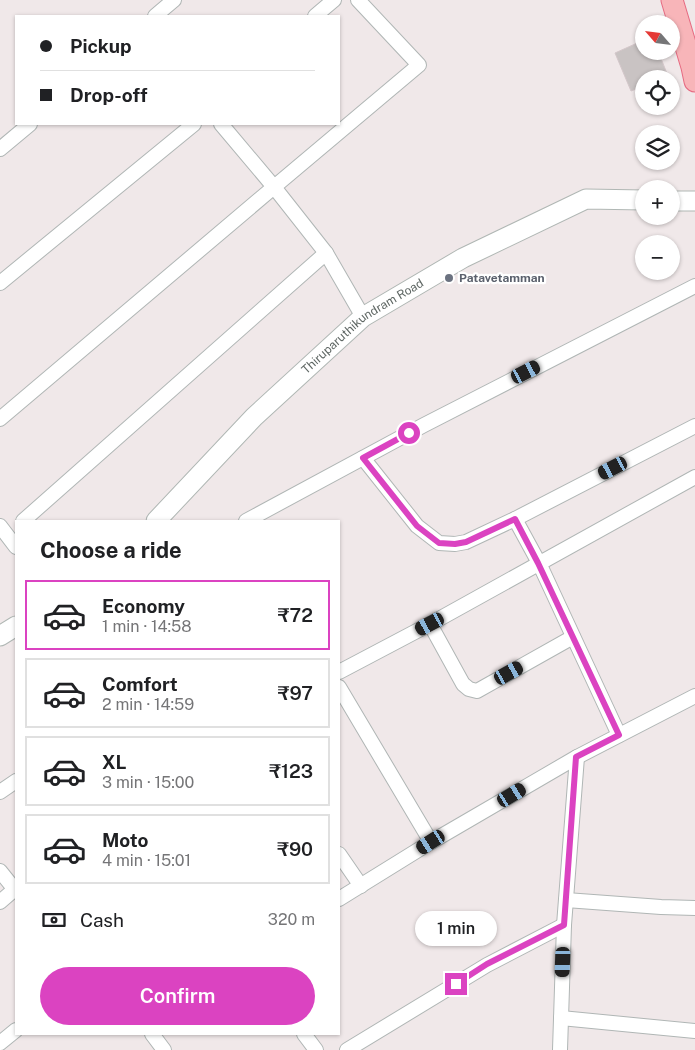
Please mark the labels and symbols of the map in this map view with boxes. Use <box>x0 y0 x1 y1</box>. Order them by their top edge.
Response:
north arrow <box>635 15 680 60</box>
place label: Patavetamman <box>459 271 545 285</box>
marker: Patavetamman <box>443 272 455 284</box>
street label: Thiruparuthikundram Road <box>299 276 426 377</box>
car <box>509 359 542 385</box>
route start <box>398 422 420 444</box>
car <box>596 455 629 481</box>
car <box>413 610 446 638</box>
car <box>492 659 525 687</box>
car <box>495 781 528 809</box>
car <box>414 828 447 856</box>
callout: 1 min <box>415 912 497 946</box>
car <box>554 947 571 977</box>
route end <box>445 973 467 995</box>

